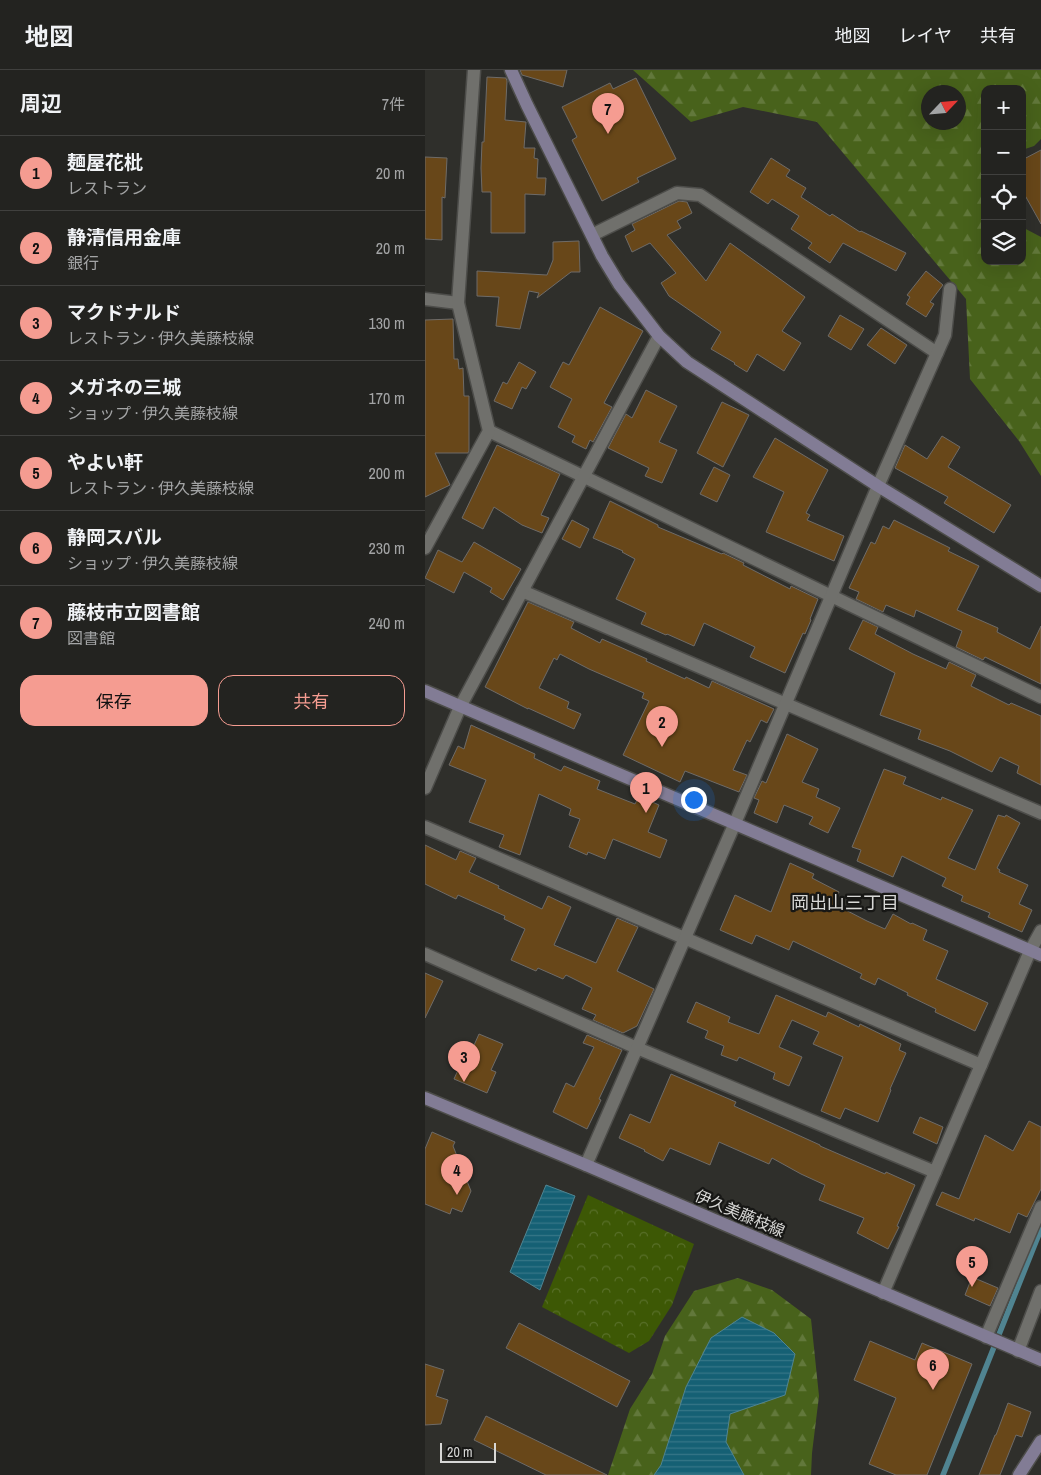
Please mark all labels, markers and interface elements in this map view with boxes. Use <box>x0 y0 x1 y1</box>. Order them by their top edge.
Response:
text: 地図 <box>25 20 73 52</box>
text: 地図 <box>835 23 871 48</box>
text: レイヤ <box>899 23 952 48</box>
text: 共有 <box>980 23 1016 48</box>
north arrow <box>921 85 966 130</box>
map controls <box>981 85 1026 265</box>
button: + <box>981 85 1026 130</box>
text: 周辺 <box>20 89 62 118</box>
text: 7件 <box>382 93 405 115</box>
pin: 7 <box>592 93 624 134</box>
button: − <box>981 130 1026 175</box>
text: 麺屋花枇 <box>67 149 143 175</box>
text: 1 <box>32 162 40 184</box>
text: 20 m <box>376 162 405 184</box>
button: locate <box>981 175 1026 220</box>
text: レストラン <box>67 177 147 199</box>
button: layers <box>981 220 1026 265</box>
text: 静清信用金庫 <box>67 224 181 250</box>
text: 2 <box>32 237 40 259</box>
text: 20 m <box>376 237 405 259</box>
text: 銀行 <box>67 252 99 274</box>
text: マクドナルド <box>67 299 181 325</box>
text: 3 <box>32 312 40 334</box>
text: 130 m <box>369 312 405 334</box>
text: レストラン · 伊久美藤枝線 <box>67 327 254 349</box>
text: メガネの三城 <box>67 374 181 400</box>
text: 4 <box>32 387 40 409</box>
text: 170 m <box>369 387 405 409</box>
text: ショップ · 伊久美藤枝線 <box>67 402 238 424</box>
text: やよい軒 <box>67 449 143 475</box>
text: 5 <box>32 462 40 484</box>
text: 200 m <box>369 462 405 484</box>
text: レストラン · 伊久美藤枝線 <box>67 477 254 499</box>
text: 静岡スバル <box>67 524 162 550</box>
text: 6 <box>32 537 40 559</box>
text: 230 m <box>369 537 405 559</box>
text: ショップ · 伊久美藤枝線 <box>67 552 238 574</box>
text: 藤枝市立図書館 <box>67 599 200 625</box>
text: 7 <box>32 612 40 634</box>
text: 240 m <box>369 612 405 634</box>
text: 図書館 <box>67 627 115 649</box>
button: 保存 <box>20 675 208 726</box>
button: 共有 <box>218 675 405 726</box>
pin: 2 <box>646 706 678 747</box>
pin: 1 <box>630 772 662 813</box>
your location <box>681 787 707 813</box>
district label: 岡出山三丁目 <box>791 890 899 915</box>
pin: 3 <box>448 1041 480 1082</box>
pin: 4 <box>441 1154 473 1195</box>
street label: 伊久美藤枝線 <box>692 1184 788 1242</box>
pin: 5 <box>956 1246 988 1287</box>
pin: 6 <box>917 1349 949 1390</box>
scale bar <box>440 1440 496 1463</box>
text: 20 m <box>447 1443 473 1461</box>

